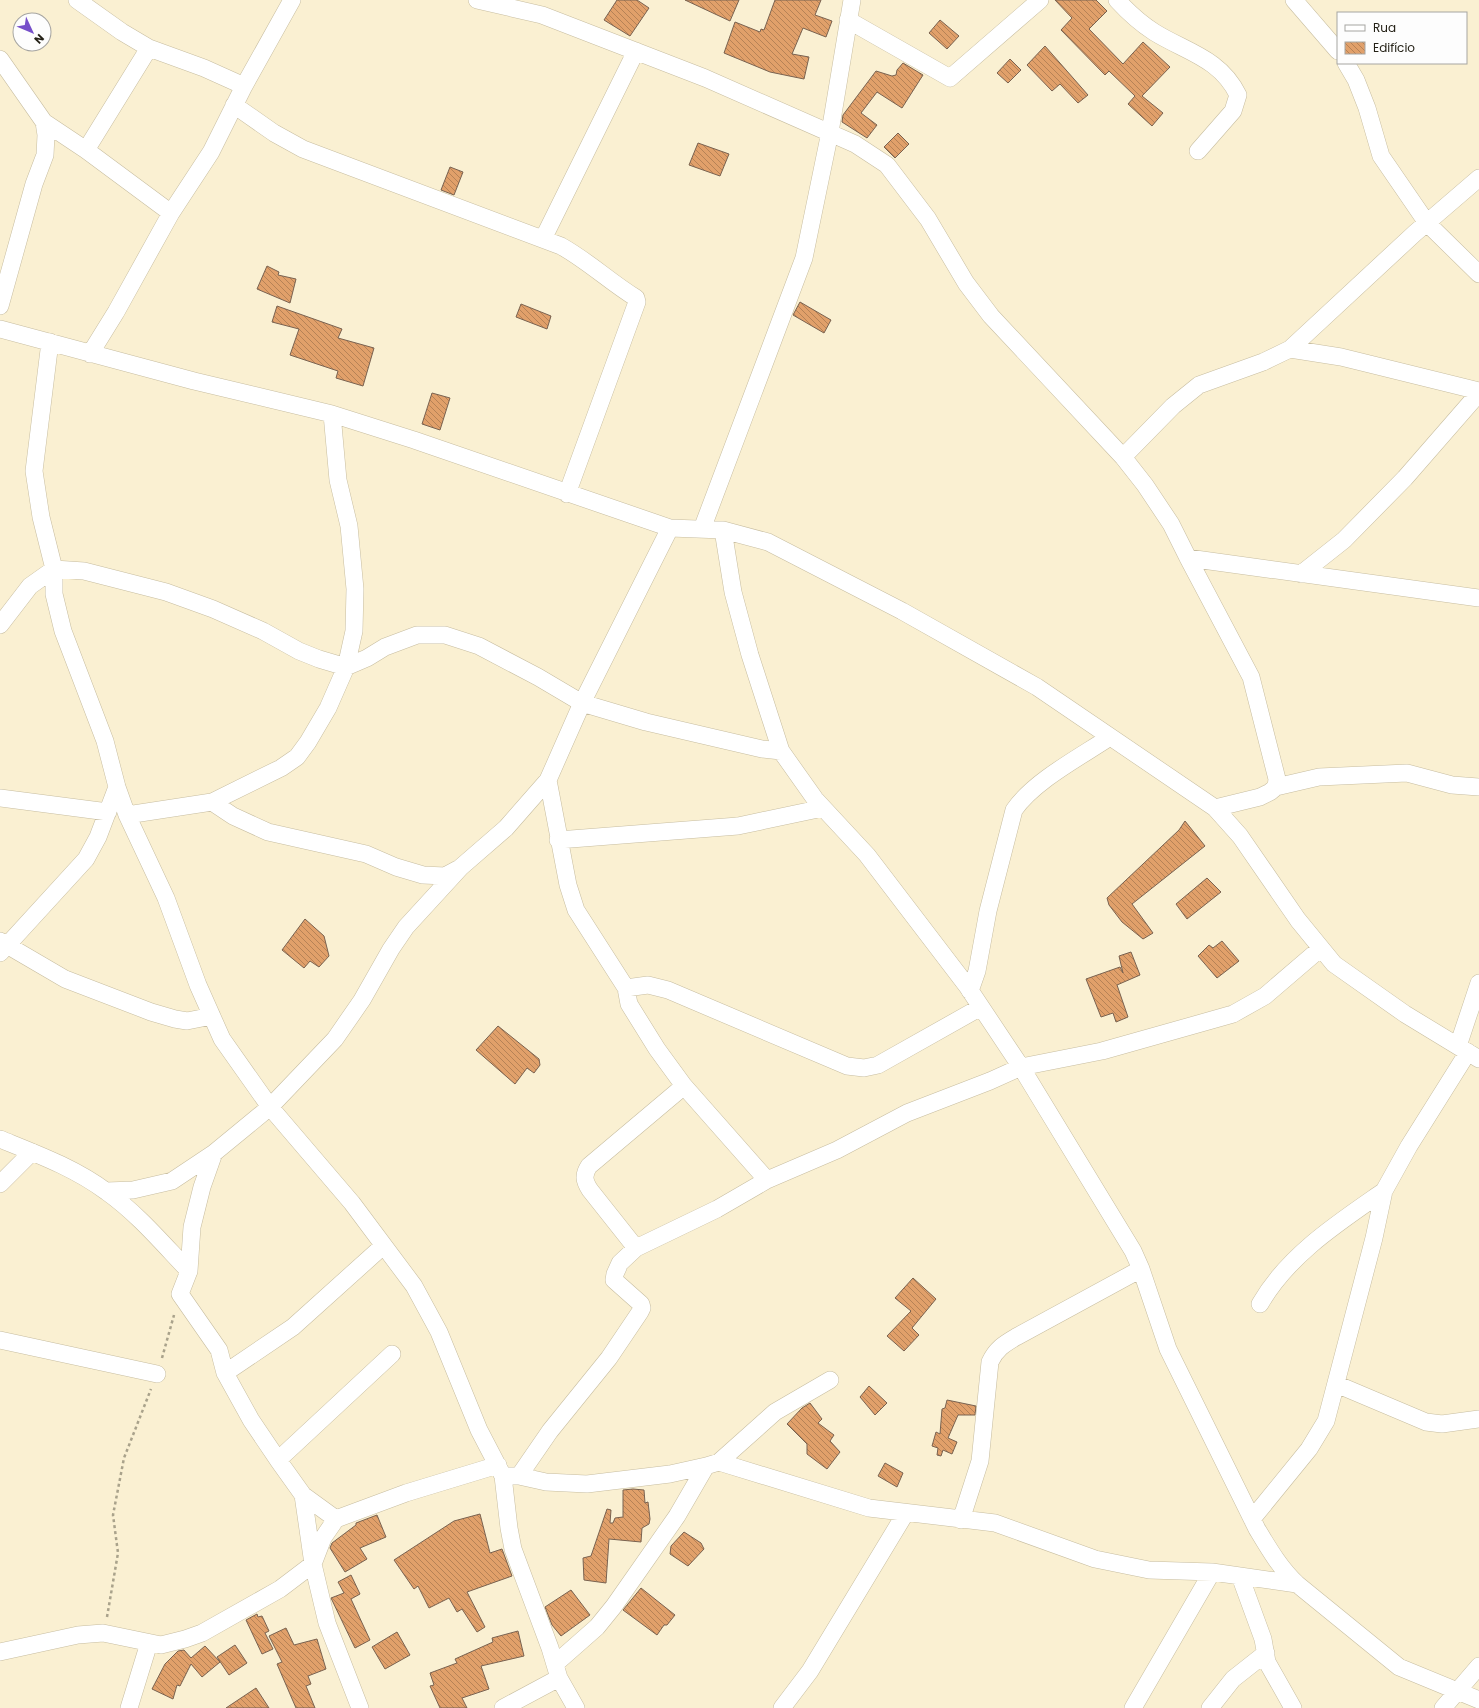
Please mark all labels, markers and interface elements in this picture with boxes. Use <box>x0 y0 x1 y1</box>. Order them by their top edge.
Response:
north arrow <box>12 12 52 52</box>
legend <box>1337 12 1467 64</box>
text: Rua <box>1373 19 1396 36</box>
text: N <box>31 30 48 47</box>
text: Edifício <box>1373 39 1415 56</box>

